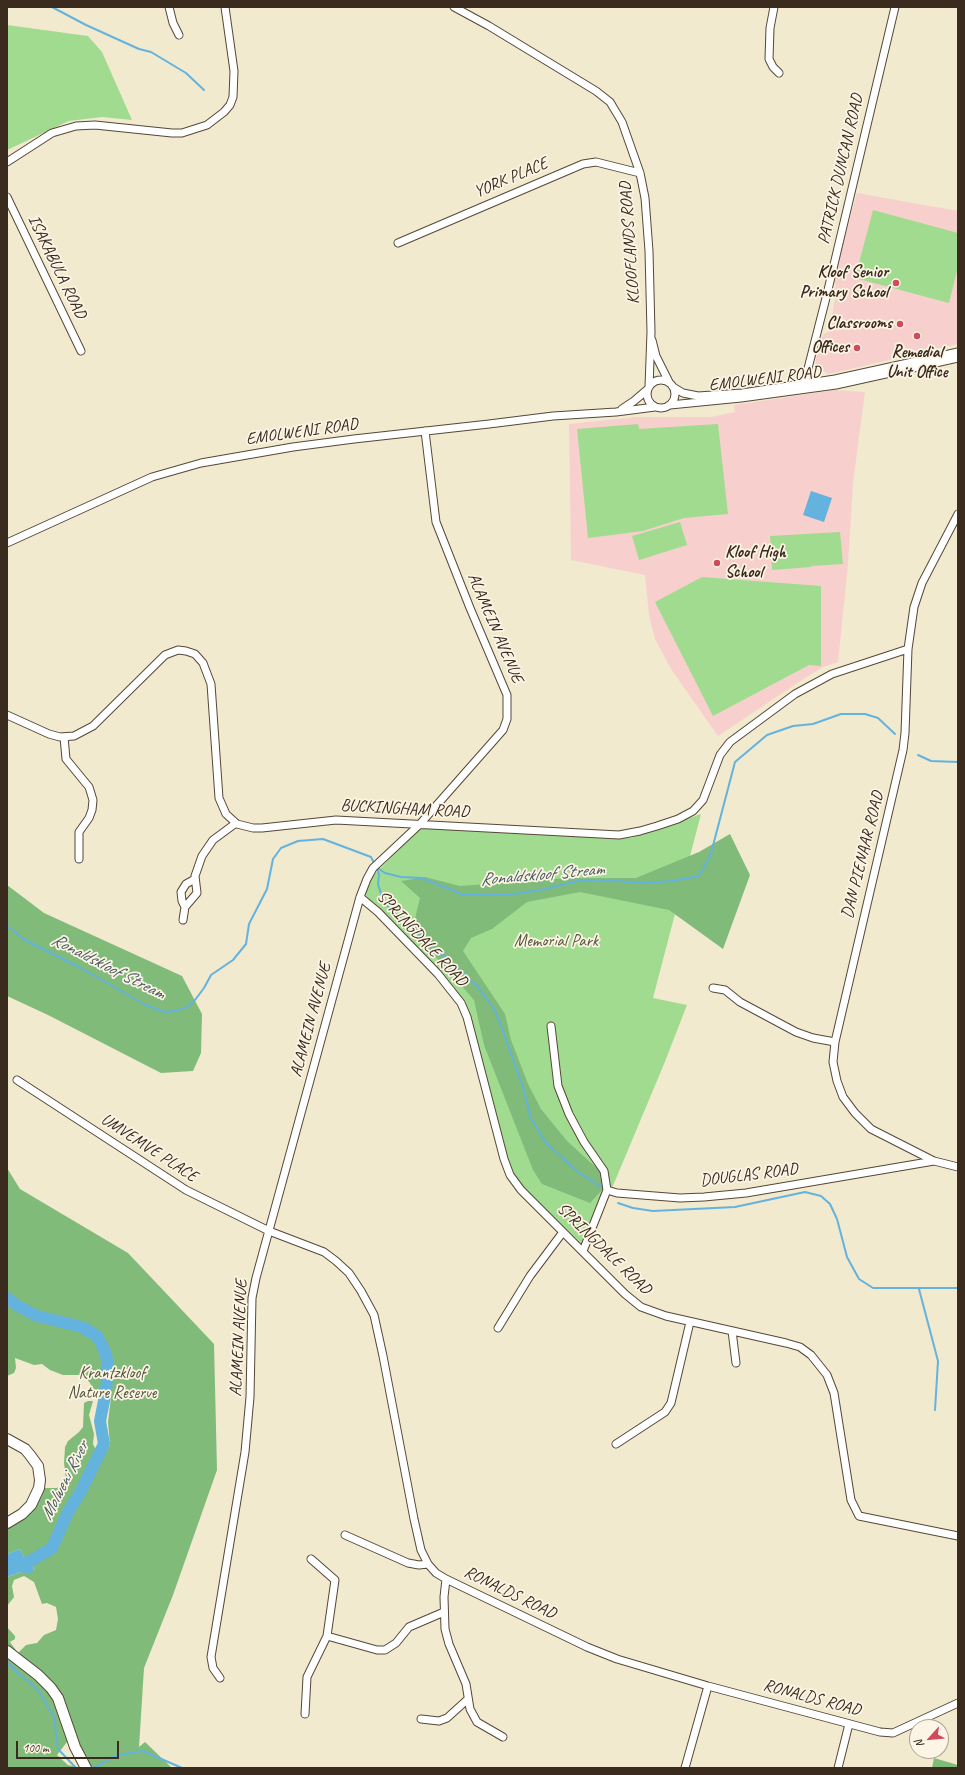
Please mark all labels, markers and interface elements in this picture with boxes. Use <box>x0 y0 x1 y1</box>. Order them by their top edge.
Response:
street label: PATRICK DUNCAN ROAD <box>814 92 868 246</box>
street label: YORK PLACE <box>471 153 551 203</box>
street label: KLOOFLANDS ROAD <box>616 181 644 305</box>
street label: ISAKABULA ROAD <box>23 212 91 322</box>
place label: Kloof Senior Primary School <box>800 263 888 303</box>
marker: Kloof Senior Primary School <box>891 278 901 288</box>
place label: Classrooms <box>827 314 892 334</box>
marker: Classrooms <box>895 319 905 329</box>
marker: Remedial Unit Office <box>912 331 922 341</box>
place label: Offices <box>811 338 849 358</box>
marker: Offices <box>852 343 862 353</box>
place label: Remedial Unit Office <box>887 343 947 383</box>
street label: EMOLWENI ROAD <box>708 362 822 396</box>
street label: EMOLWENI ROAD <box>245 414 359 450</box>
place label: Kloof High School <box>725 543 786 583</box>
marker: Kloof High School <box>712 558 722 568</box>
street label: ALAMEIN AVENUE <box>463 570 527 686</box>
street label: DAN PIENAAR ROAD <box>837 789 889 921</box>
street label: BUCKINGHAM ROAD <box>340 795 470 823</box>
water label: Ronaldskloof Stream <box>479 859 605 891</box>
street label: SPRINGDALE ROAD <box>372 887 472 991</box>
water label: Ronaldskloof Stream <box>48 929 168 1005</box>
park label: Memorial Park <box>514 932 598 952</box>
street label: ALAMEIN AVENUE <box>286 961 336 1079</box>
street label: UMVEMVE PLACE <box>97 1109 201 1187</box>
street label: DOUGLAS ROAD <box>699 1159 799 1191</box>
street label: SPRINGDALE ROAD <box>552 1199 656 1299</box>
street label: ALAMEIN AVENUE <box>226 1279 252 1397</box>
park label: Krantzkloof Nature Reserve <box>68 1364 156 1404</box>
water label: Molweni River <box>36 1438 94 1524</box>
street label: RONALDS ROAD <box>461 1562 559 1624</box>
street label: RONALDS ROAD <box>761 1675 863 1721</box>
north arrow <box>909 1719 949 1759</box>
scale bar <box>18 1733 121 1759</box>
text: N <box>911 1738 927 1750</box>
text: 100 m <box>23 1740 49 1756</box>

